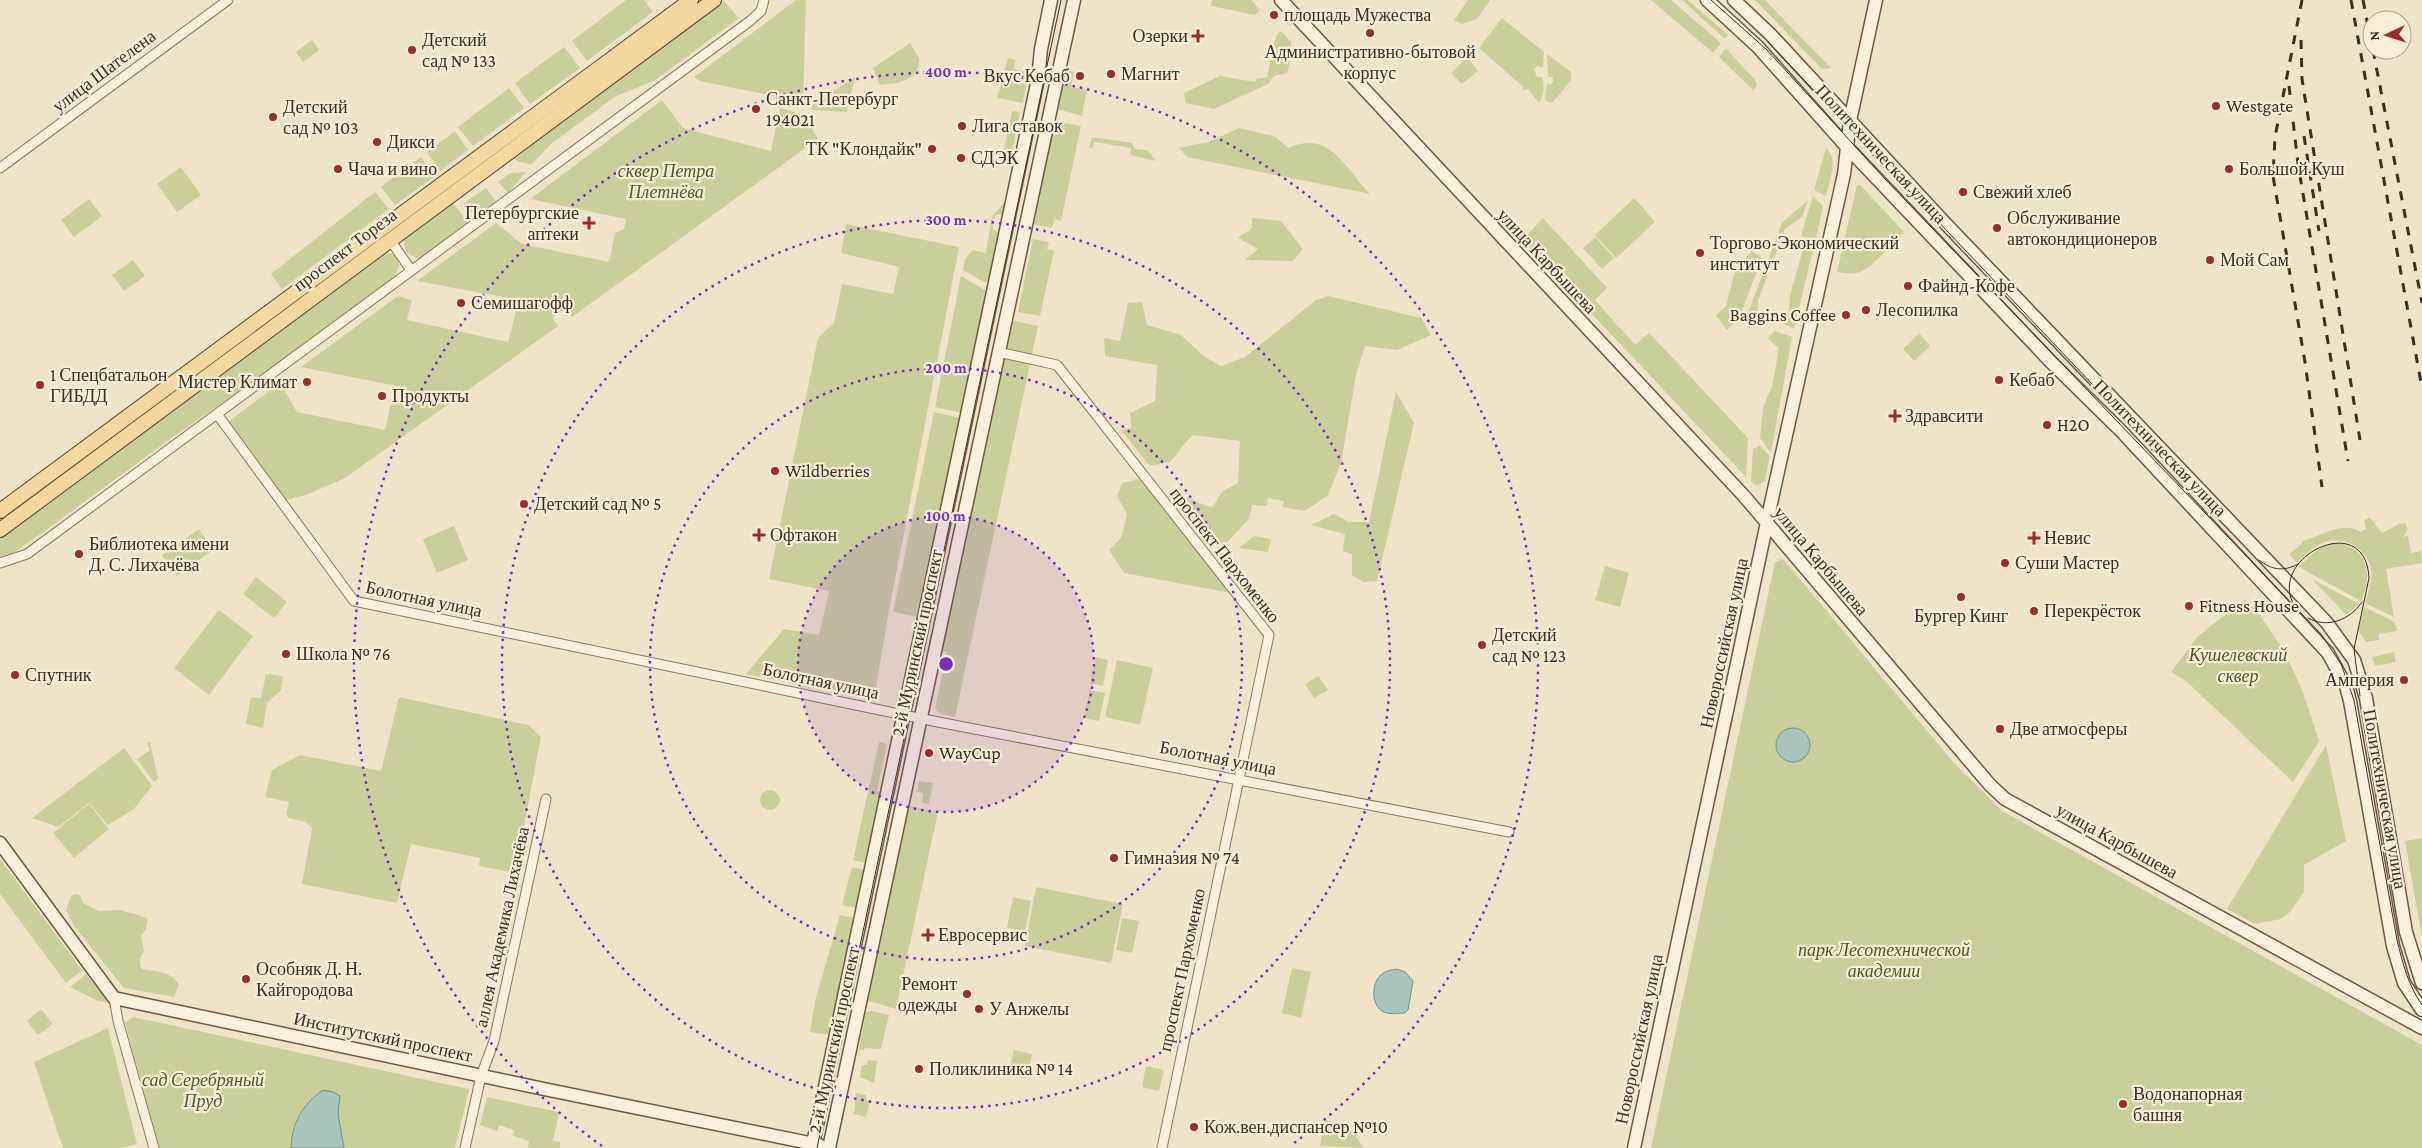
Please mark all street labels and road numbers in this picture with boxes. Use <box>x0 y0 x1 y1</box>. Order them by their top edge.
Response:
street label: улица Шателена <box>48 26 160 116</box>
street label: Политехническая улица <box>1812 81 1950 227</box>
street label: улица Карбышева <box>1493 204 1601 318</box>
street label: проспект Тореза <box>289 205 401 295</box>
street label: Политехническая улица <box>2089 375 2231 521</box>
street label: проспект Пархоменко <box>1166 483 1284 627</box>
street label: улица Карбышева <box>1770 503 1872 619</box>
street label: 2-й Муринский проспект <box>887 548 947 738</box>
street label: Новороссийская улица <box>1696 556 1752 730</box>
street label: Болотная улица <box>364 577 484 621</box>
street label: Болотная улица <box>761 659 881 703</box>
street label: Политехническая улица <box>2359 707 2411 891</box>
street label: Болотная улица <box>1158 737 1278 779</box>
street label: улица Карбышева <box>2053 799 2181 883</box>
street label: аллея Академика Лихачёва <box>471 825 533 1029</box>
street label: проспект Пархоменко <box>1155 887 1209 1053</box>
street label: 2-й Муринский проспект <box>804 945 864 1135</box>
street label: Новороссийская улица <box>1611 952 1667 1126</box>
street label: Институтский проспект <box>292 1008 474 1066</box>

